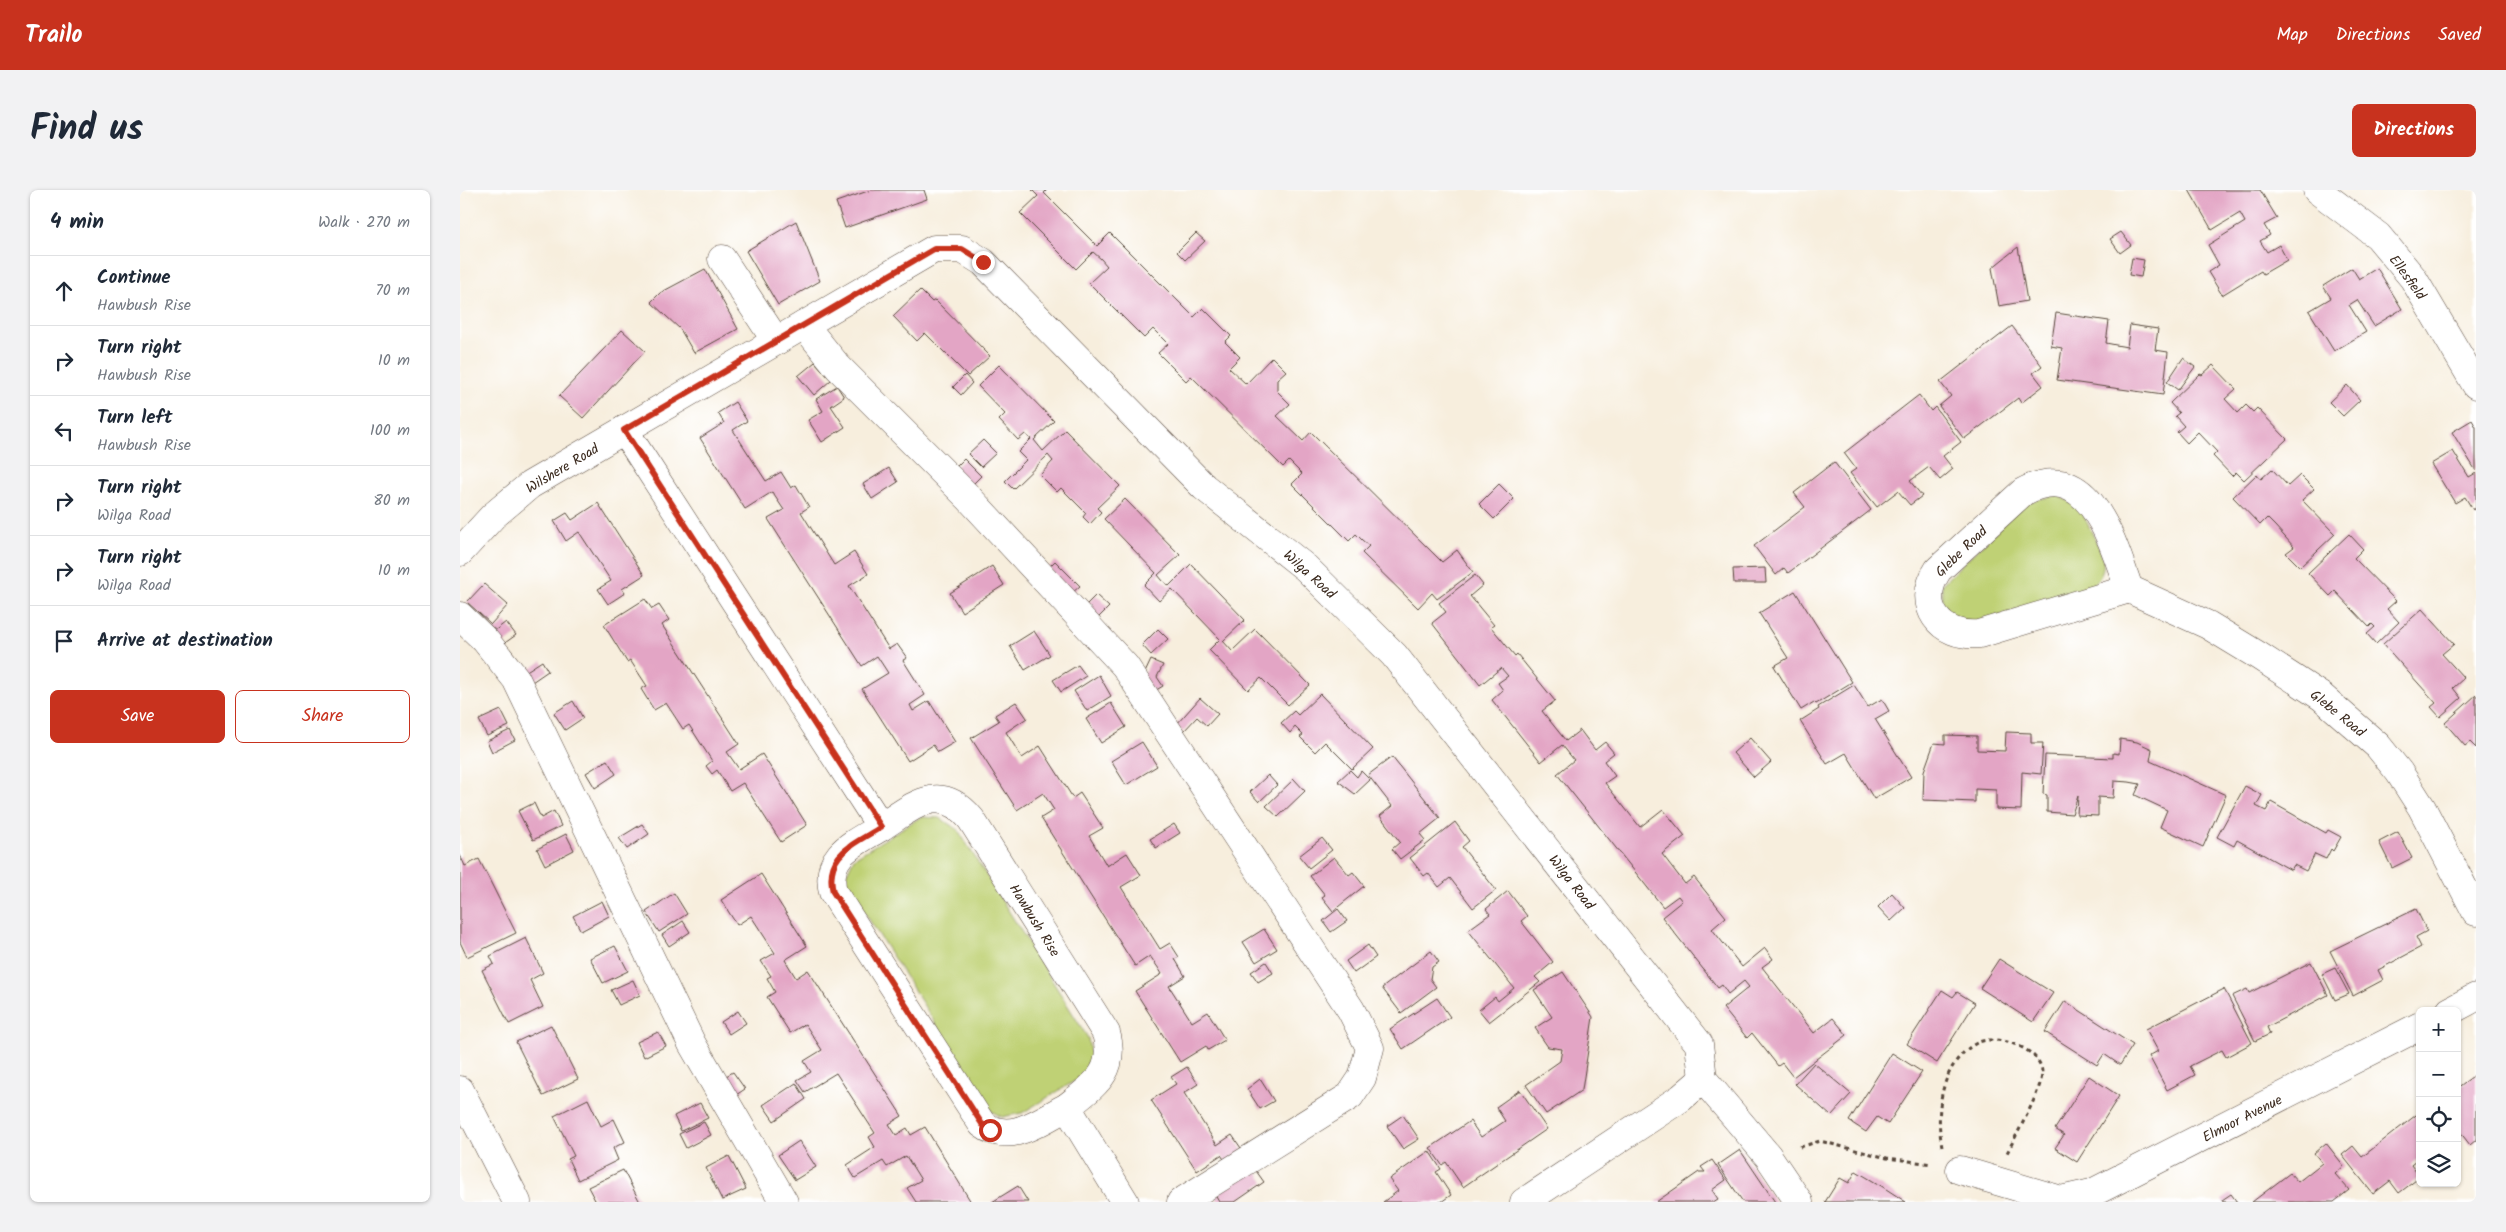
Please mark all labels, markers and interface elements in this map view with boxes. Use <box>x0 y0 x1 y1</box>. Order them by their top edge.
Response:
text: Trailo <box>25 16 83 55</box>
text: Map <box>2276 21 2308 50</box>
text: Directions <box>2336 21 2410 50</box>
text: Saved <box>2438 21 2481 50</box>
text: Find us <box>30 102 143 158</box>
button: Directions <box>2352 104 2476 157</box>
text: 4 min <box>50 206 104 239</box>
text: Walk · 270 m <box>318 210 410 235</box>
street label: Ellesfield <box>2383 250 2432 306</box>
route end <box>972 251 995 274</box>
text: Continue <box>97 263 170 293</box>
icon: ahead <box>50 277 78 305</box>
text: 70 m <box>375 278 410 303</box>
text: Hawbush Rise <box>97 293 191 318</box>
text: Turn right <box>97 333 182 363</box>
icon: right <box>50 347 78 375</box>
text: 10 m <box>378 348 410 373</box>
text: Hawbush Rise <box>97 363 191 388</box>
text: Turn left <box>97 403 172 433</box>
icon: left <box>50 417 78 445</box>
text: 100 m <box>370 418 410 443</box>
text: Hawbush Rise <box>97 433 191 458</box>
street label: Wilshere Road <box>522 438 604 499</box>
text: Turn right <box>97 473 182 503</box>
icon: right <box>50 487 78 515</box>
text: 80 m <box>373 488 410 513</box>
text: Wilga Road <box>97 503 171 528</box>
street label: Glebe Road <box>1930 520 1994 582</box>
text: Turn right <box>97 543 182 573</box>
street label: Wilga Road <box>1278 545 1341 605</box>
icon: right <box>50 557 78 585</box>
text: 10 m <box>378 558 410 583</box>
text: Wilga Road <box>97 573 171 598</box>
text: Arrive at destination <box>97 626 273 656</box>
icon: arrive <box>50 627 78 655</box>
street label: Glebe Road <box>2305 685 2371 744</box>
button: Save <box>50 690 225 743</box>
button: Share <box>235 690 410 743</box>
street label: Wilga Road <box>1543 850 1600 916</box>
street label: Hawbush Rise <box>1003 880 1066 962</box>
map controls <box>2416 1007 2461 1187</box>
button: + <box>2416 1007 2461 1052</box>
button: − <box>2416 1052 2461 1097</box>
street label: Elmoor Avenue <box>2199 1089 2287 1148</box>
button: locate <box>2416 1097 2461 1142</box>
route start <box>979 1119 1002 1142</box>
button: layers <box>2416 1142 2461 1187</box>

